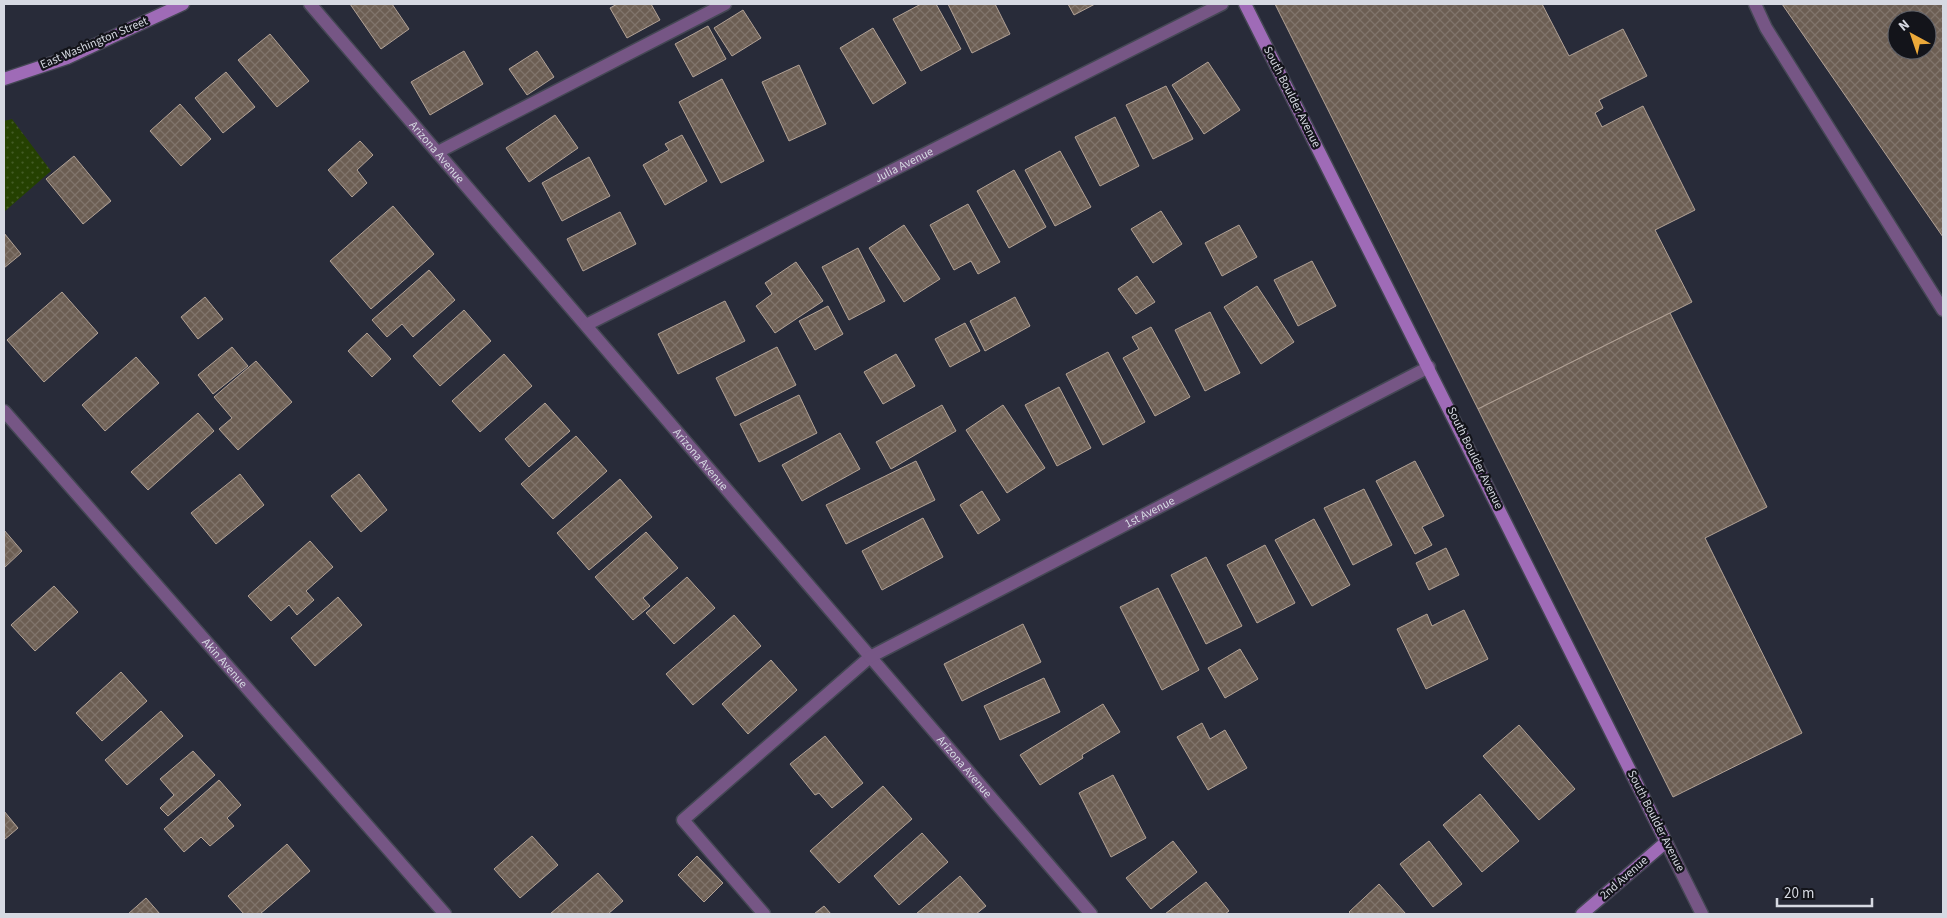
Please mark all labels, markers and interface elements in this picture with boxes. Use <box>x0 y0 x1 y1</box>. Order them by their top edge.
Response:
north arrow <box>1887 10 1937 60</box>
street label: East Washington Street <box>38 13 150 73</box>
text: N <box>1894 15 1914 36</box>
street label: South Boulder Avenue <box>1259 43 1325 151</box>
street label: Arizona Avenue <box>405 117 469 187</box>
street label: Julia Avenue <box>872 143 936 187</box>
street label: South Boulder Avenue <box>1443 404 1507 512</box>
street label: Arizona Avenue <box>669 424 732 494</box>
street label: 1st Avenue <box>1122 492 1178 532</box>
street label: Akin Avenue <box>198 634 252 692</box>
street label: Arizona Avenue <box>933 732 996 802</box>
street label: South Boulder Avenue <box>1623 767 1689 875</box>
street label: 2nd Avenue <box>1596 852 1652 904</box>
scale bar <box>1777 876 1872 908</box>
text: 20 m <box>1784 883 1814 904</box>

